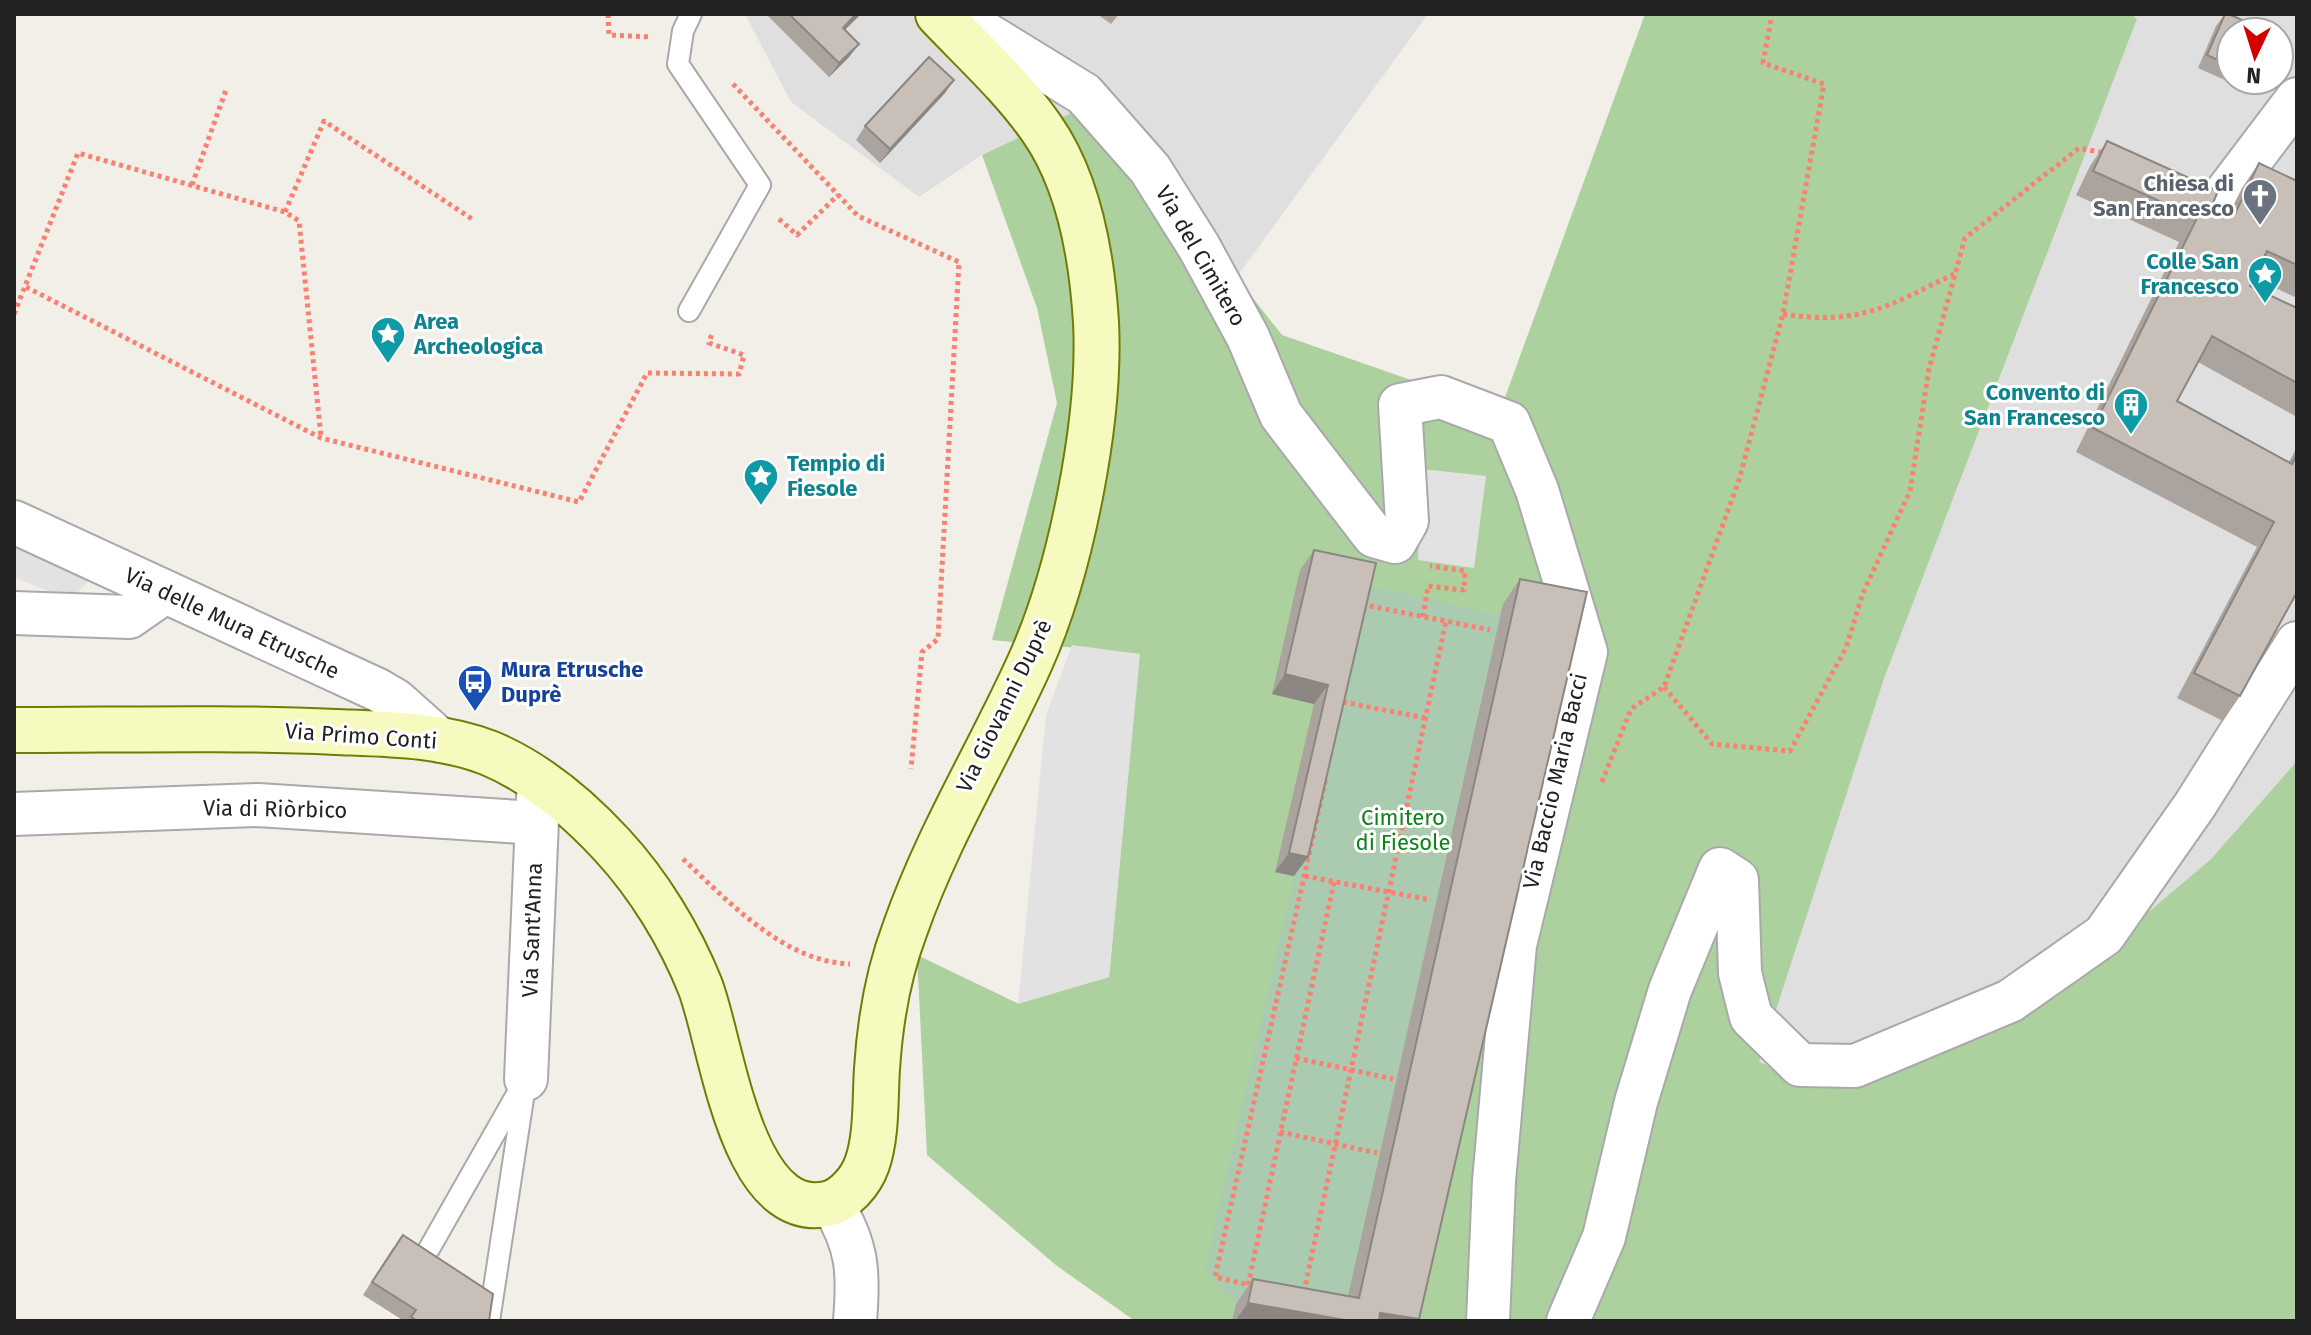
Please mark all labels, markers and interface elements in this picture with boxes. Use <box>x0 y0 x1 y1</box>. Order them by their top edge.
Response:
north arrow <box>2215 16 2295 96</box>
text: N <box>2245 61 2262 89</box>
place label: Chiesa di San Francesco <box>2093 170 2234 222</box>
church icon: Chiesa di San Francesco <box>2241 177 2279 227</box>
street label: Via del Cimitero <box>1150 181 1252 331</box>
place label: Colle San Francesco <box>2140 248 2239 300</box>
place icon: Colle San Francesco <box>2246 255 2284 305</box>
place label: Area Archeologica <box>413 308 543 360</box>
place icon: Area Archeologica <box>369 315 407 365</box>
place label: Convento di San Francesco <box>1964 379 2105 431</box>
building icon: Convento di San Francesco <box>2112 386 2150 436</box>
place label: Tempio di Fiesole <box>787 450 885 502</box>
place icon: Tempio di Fiesole <box>742 457 780 507</box>
street label: Via delle Mura Etrusche <box>120 561 344 685</box>
street label: Via Giovanni Duprè <box>950 615 1058 797</box>
place label: Mura Etrusche Duprè <box>501 656 643 708</box>
bus stop icon: Mura Etrusche Duprè <box>456 663 494 713</box>
street label: Via Baccio Maria Bacci <box>1517 670 1593 892</box>
street label: Via Primo Conti <box>284 717 438 755</box>
street label: Via di Riòrbico <box>203 794 347 824</box>
park label: Cimitero di Fiesole <box>1356 804 1450 856</box>
street label: Via Sant'Anna <box>516 862 548 998</box>

